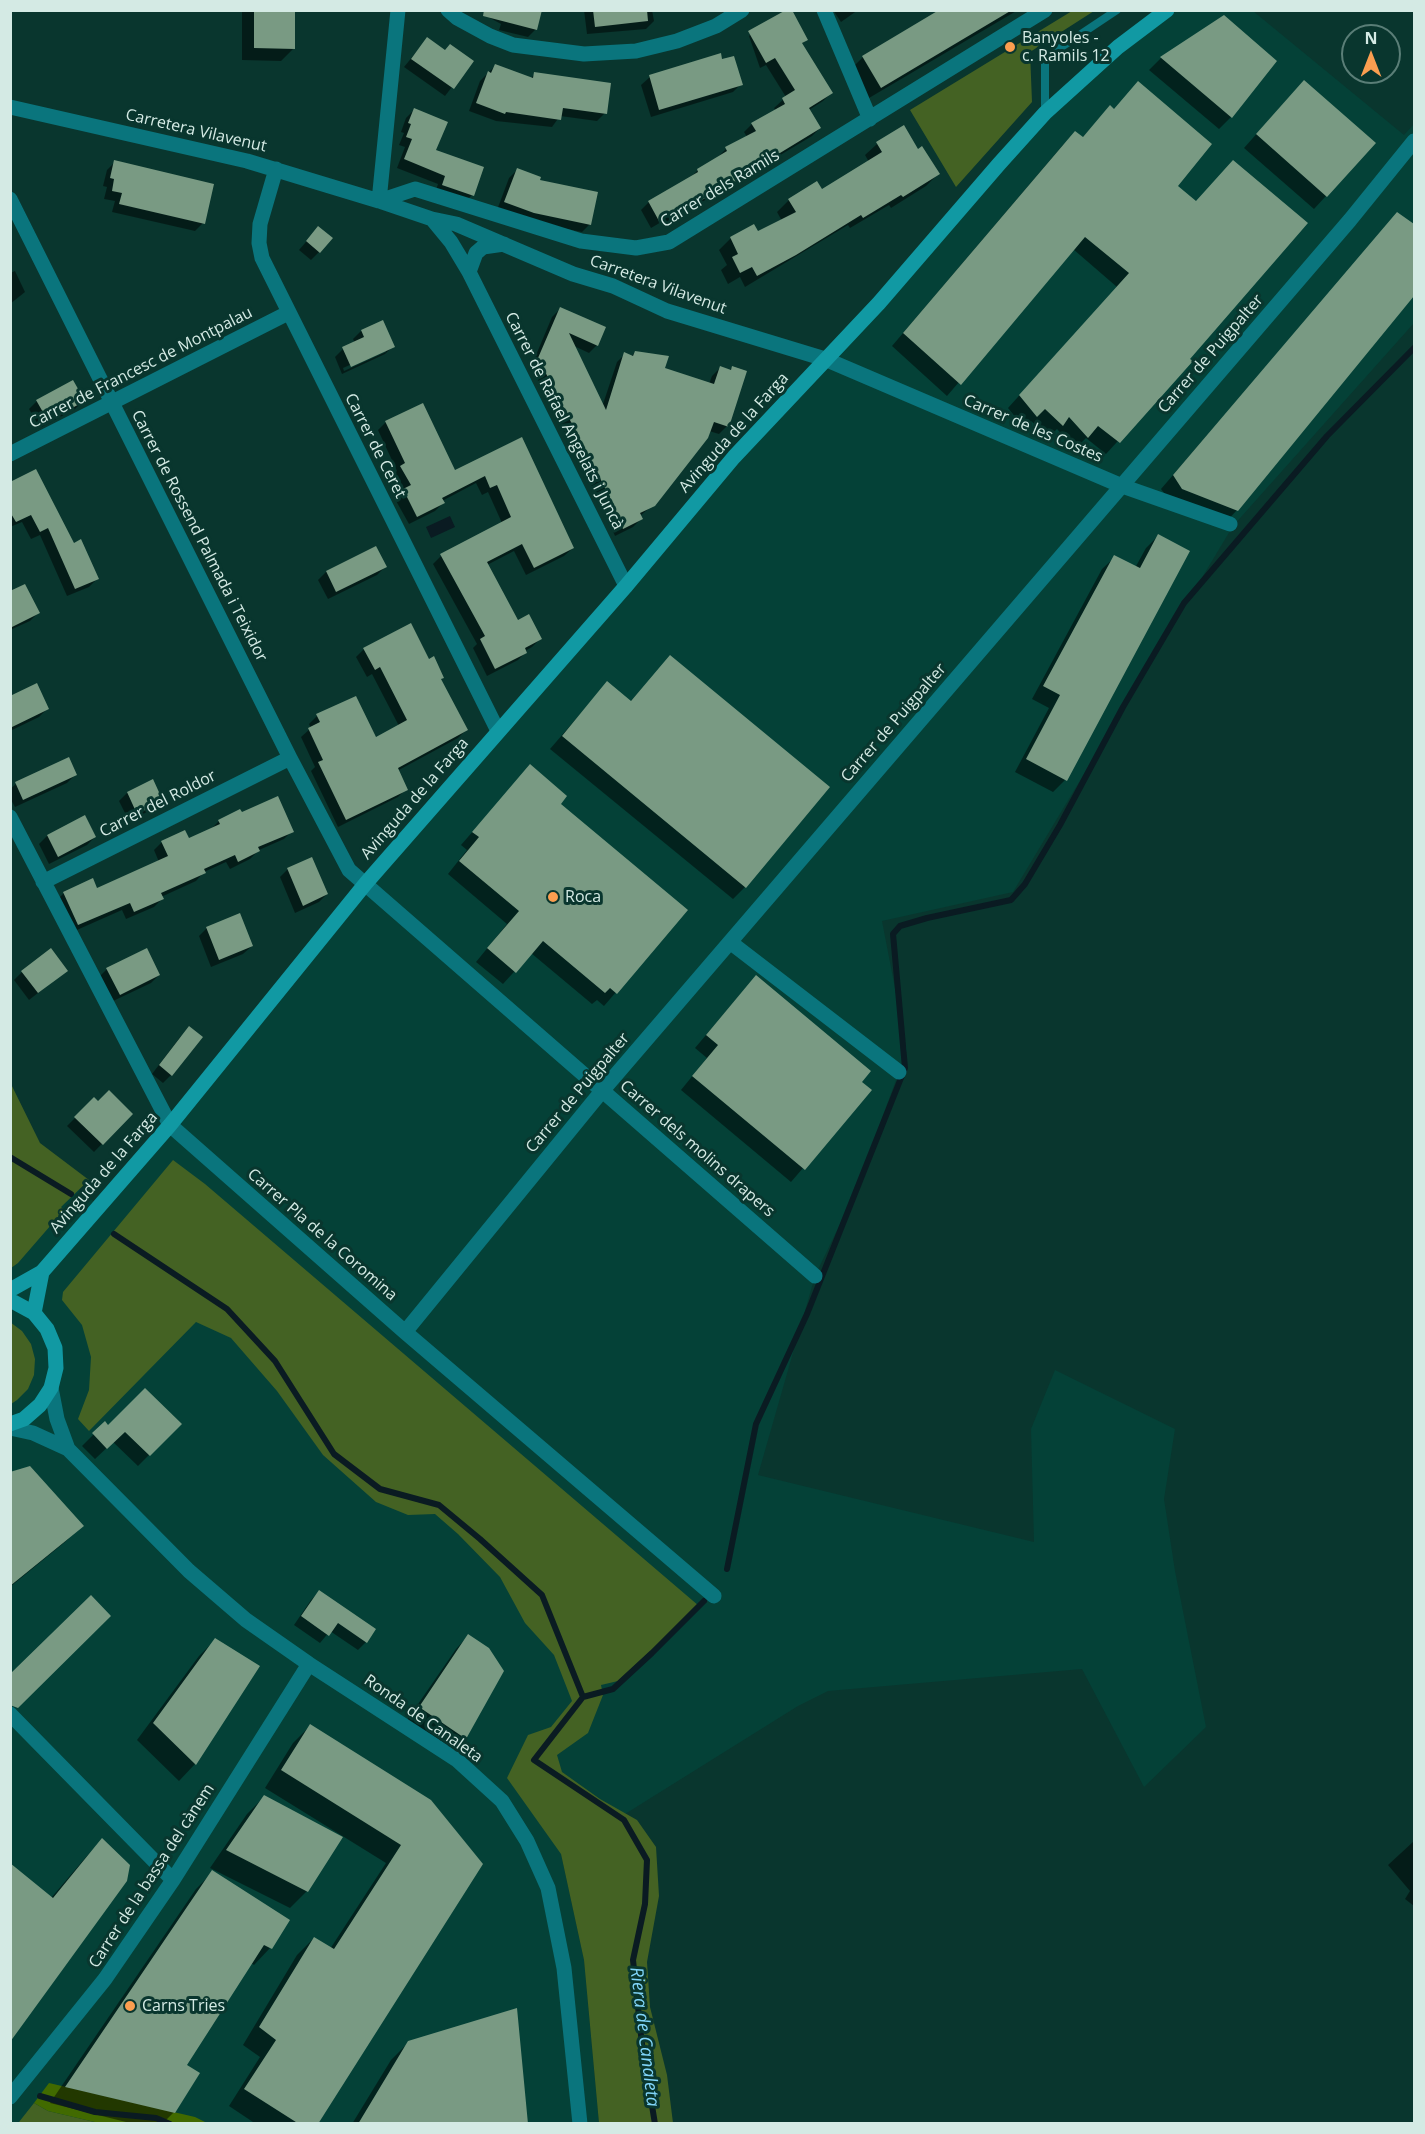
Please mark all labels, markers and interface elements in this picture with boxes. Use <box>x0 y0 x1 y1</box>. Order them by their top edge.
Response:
north arrow <box>1341 24 1401 84</box>
text: N <box>1364 27 1378 49</box>
place label: Banyoles - c. Ramils 12 <box>1022 28 1110 66</box>
marker: Banyoles - c. Ramils 12 <box>1003 40 1017 54</box>
street label: Carretera Vilavenut <box>124 105 268 157</box>
street label: Carrer dels Ramils <box>657 146 783 232</box>
street label: Carretera Vilavenut <box>587 251 729 319</box>
street label: Carrer de Puigpalter <box>1154 291 1268 417</box>
street label: Carrer de Francesc de Montpalau <box>26 303 256 433</box>
street label: Carrer de Rafael Angelats i Juncà <box>501 309 627 533</box>
street label: Avinguda de la Farga <box>675 369 793 497</box>
street label: Carrer de Ceret <box>340 390 410 502</box>
street label: Carrer de les Costes <box>961 391 1105 467</box>
street label: Carrer de Rossend Palmada i Teixidor <box>127 407 271 665</box>
street label: Carrer de Puigpalter <box>837 660 951 786</box>
street label: Avinguda de la Farga <box>357 734 473 864</box>
street label: Carrer del Roldor <box>97 766 219 842</box>
place label: Roca <box>565 887 601 907</box>
marker: Roca <box>546 890 560 904</box>
street label: Carrer de Puigpalter <box>522 1029 634 1157</box>
street label: Carrer dels molins drapers <box>616 1077 778 1221</box>
street label: Avinguda de la Farga <box>46 1108 162 1238</box>
street label: Carrer Pla de la Coromina <box>243 1165 401 1305</box>
street label: Ronda de Canaleta <box>360 1671 486 1767</box>
street label: Carrer de la bassa del cànem <box>85 1780 219 1972</box>
water label: Riera de Canaleta <box>625 1966 663 2108</box>
place label: Carns Tries <box>142 1996 225 2016</box>
marker: Carns Tries <box>123 1999 137 2013</box>

